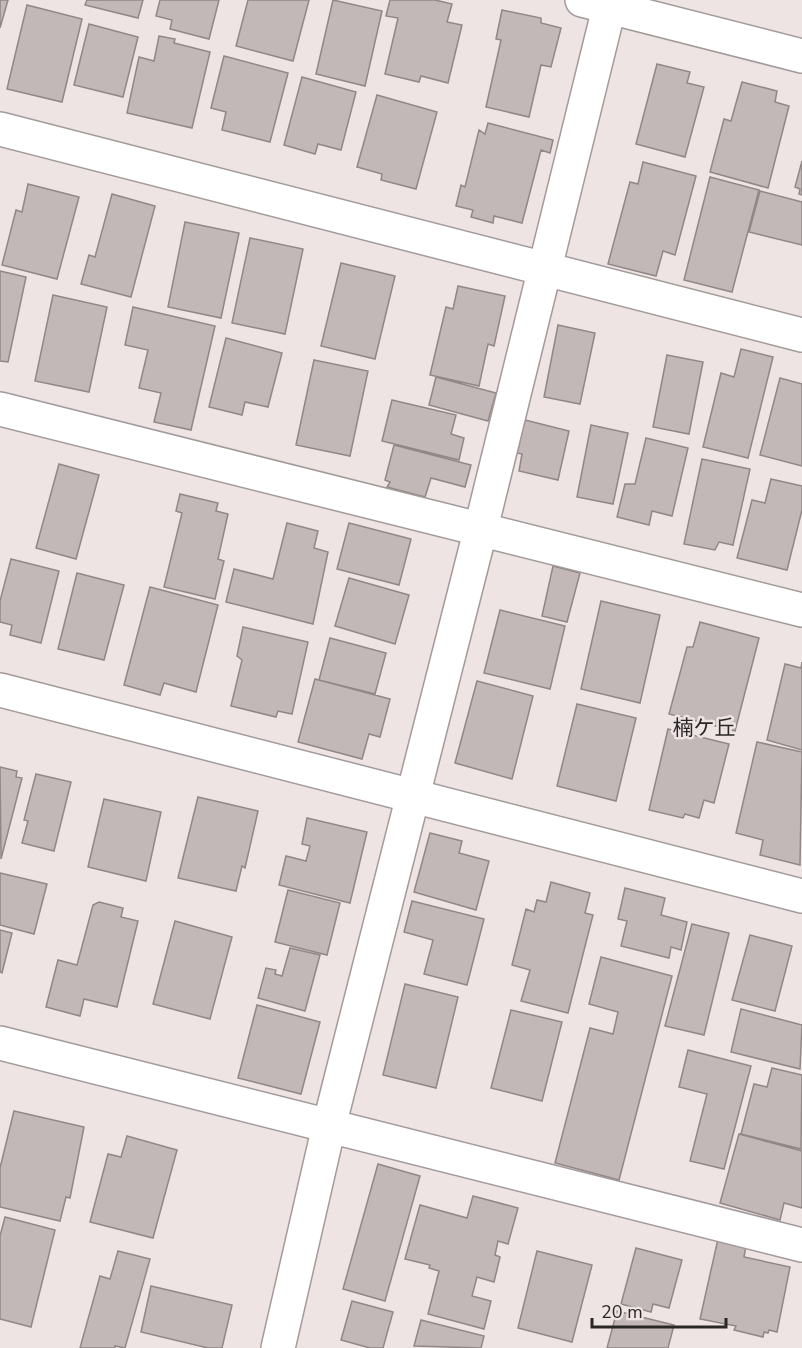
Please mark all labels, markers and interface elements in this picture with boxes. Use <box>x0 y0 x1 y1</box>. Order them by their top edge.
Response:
district label: 楠ケ丘 <box>673 714 736 742</box>
scale bar <box>592 1291 726 1329</box>
text: 20 m <box>601 1300 643 1324</box>

